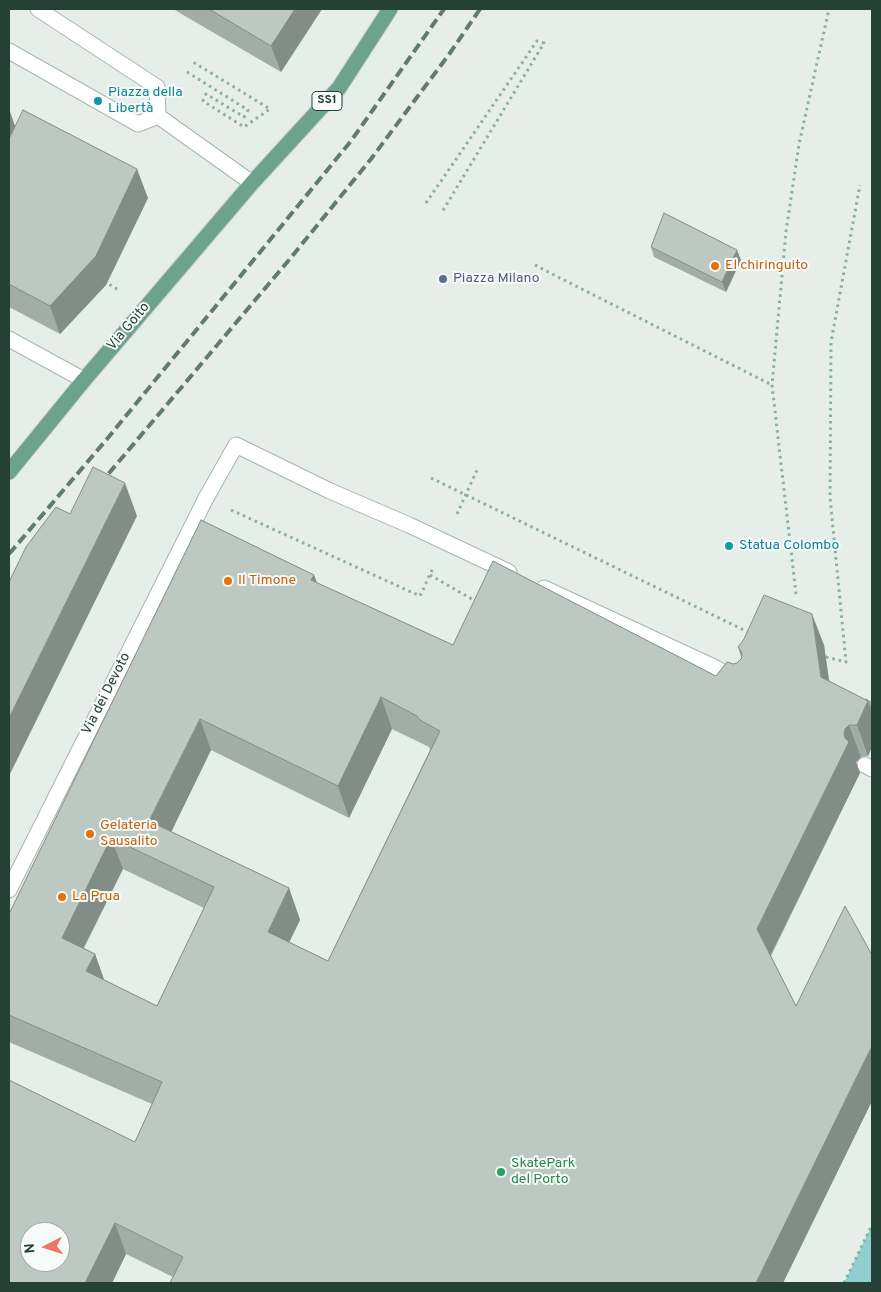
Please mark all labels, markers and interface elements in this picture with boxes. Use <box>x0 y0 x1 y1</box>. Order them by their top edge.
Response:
place label: Piazza della Libertà <box>108 85 183 118</box>
road number: SS1 <box>312 92 342 110</box>
marker: Piazza della Libertà <box>92 95 104 107</box>
place label: El chiringuito <box>725 258 808 274</box>
marker: El chiringuito <box>709 260 721 272</box>
place label: Piazza Milano <box>453 271 539 287</box>
marker: Piazza Milano <box>437 273 449 285</box>
street label: Via Goito <box>104 300 154 354</box>
place label: Statua Colombo <box>739 538 839 554</box>
marker: Statua Colombo <box>723 540 735 552</box>
place label: Il Timone <box>238 573 296 589</box>
marker: Il Timone <box>222 575 234 587</box>
street label: Via dei Devoto <box>79 650 135 738</box>
place label: Gelateria Sausalito <box>100 818 158 850</box>
marker: Gelateria Sausalito <box>84 828 96 840</box>
place label: La Prua <box>72 889 120 905</box>
marker: La Prua <box>56 891 68 903</box>
place label: SkatePark del Porto <box>511 1156 575 1188</box>
marker: SkatePark del Porto <box>495 1166 507 1178</box>
north arrow <box>20 1222 70 1272</box>
text: N <box>22 1243 39 1254</box>

